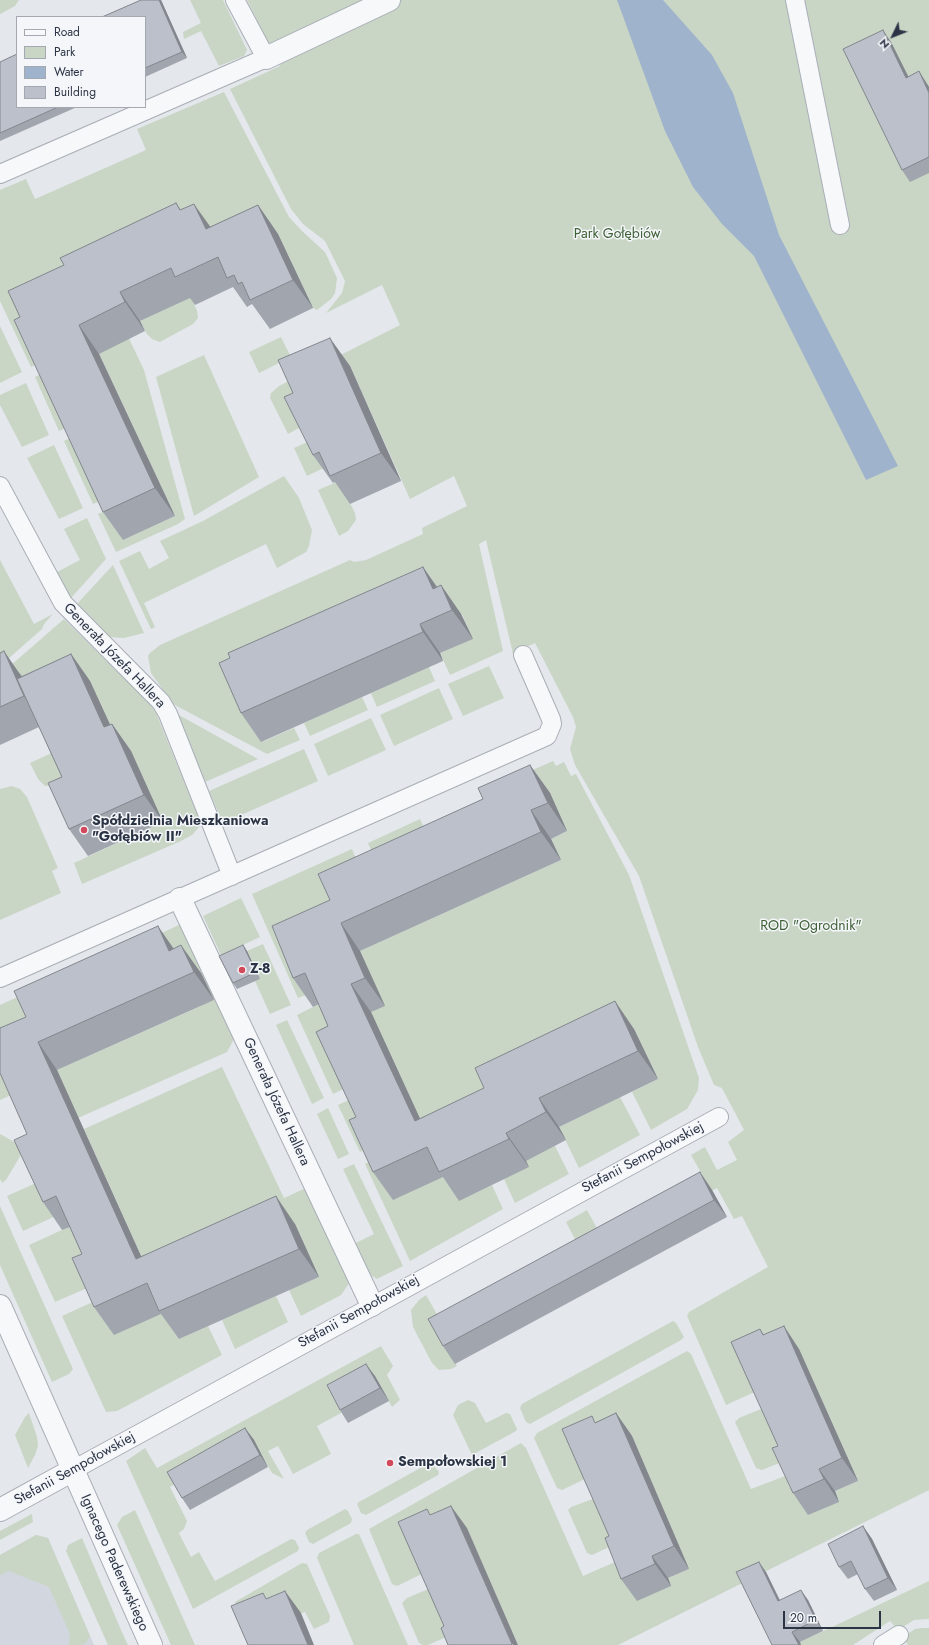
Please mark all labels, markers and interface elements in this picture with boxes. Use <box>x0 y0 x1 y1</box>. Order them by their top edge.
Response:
legend <box>16 16 146 108</box>
north arrow <box>873 16 913 56</box>
text: Road <box>54 23 80 41</box>
text: N <box>875 36 893 53</box>
text: Park <box>54 43 75 61</box>
text: Water <box>54 63 84 81</box>
text: Building <box>54 83 96 101</box>
park label: Park Gołębiów <box>574 227 660 243</box>
street label: Generała Józefa Hallera <box>60 600 168 712</box>
place label: Spółdzielnia Mieszkaniowa "Gołębiów II" <box>92 814 269 846</box>
marker: Spółdzielnia Mieszkaniowa "Gołębiów II" <box>79 825 89 835</box>
park label: ROD "Ogrodnik" <box>760 919 862 935</box>
place label: Z-8 <box>250 962 271 978</box>
marker: Z-8 <box>237 965 247 975</box>
street label: Generała Józefa Hallera <box>239 1035 313 1169</box>
street label: Stefanii Sempołowskiej <box>579 1119 707 1197</box>
street label: Stefanii Sempołowskiej <box>296 1272 422 1352</box>
street label: Stefanii Sempołowskiej <box>12 1429 138 1509</box>
place label: Sempołowskiej 1 <box>398 1455 507 1471</box>
marker: Sempołowskiej 1 <box>385 1458 395 1468</box>
street label: Ignacego Paderewskiego <box>76 1492 152 1634</box>
scale bar <box>785 1603 883 1629</box>
text: 20 m <box>790 1609 817 1627</box>

